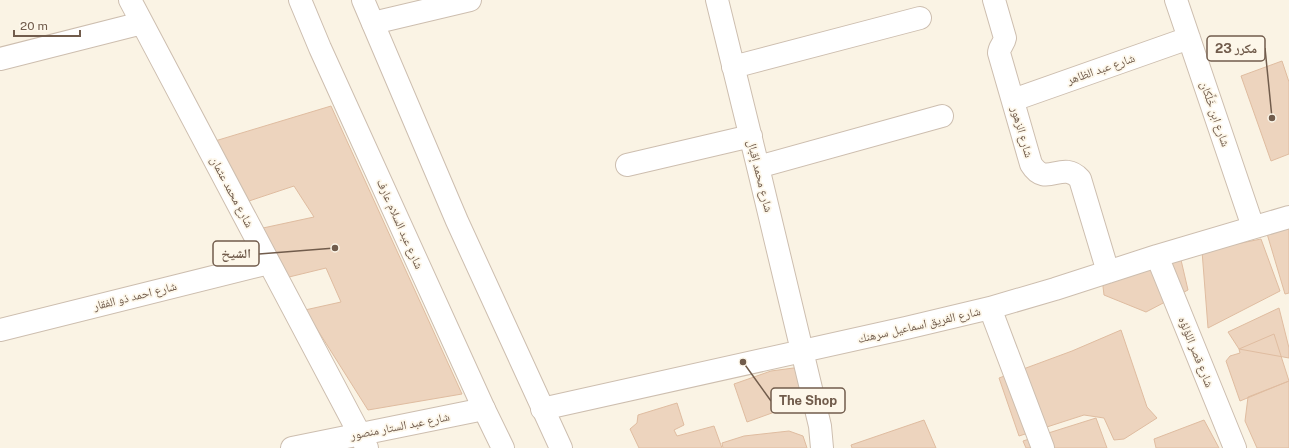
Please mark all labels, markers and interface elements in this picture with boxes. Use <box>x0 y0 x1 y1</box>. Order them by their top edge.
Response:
scale bar <box>14 12 80 38</box>
text: 20 m <box>20 19 48 33</box>
callout: 23 مكرر <box>1207 36 1265 61</box>
text: 23 مكرر <box>1215 41 1257 56</box>
street label: شارع عبد الظاهر <box>1064 51 1137 88</box>
street label: شارع ابن خَلِّكان <box>1196 79 1233 149</box>
street label: شارع الزهور <box>1007 104 1036 159</box>
street label: شارع محمد إقبال <box>743 138 776 214</box>
street label: شارع محمد عثمان <box>207 154 257 230</box>
street label: شارع عبد السلام عارف <box>373 177 426 272</box>
callout: الشيخ <box>213 241 259 266</box>
text: الشيخ <box>221 246 251 262</box>
street label: شارع احمد ذو الفقار <box>91 279 179 314</box>
street label: شارع الفريق اسماعيل سرهنك <box>856 304 982 347</box>
street label: شارع قصر اللؤلؤه <box>1175 315 1217 390</box>
callout: The Shop <box>771 388 845 413</box>
text: The Shop <box>779 393 837 408</box>
street label: شارع عبد الستار منصور <box>348 410 451 444</box>

